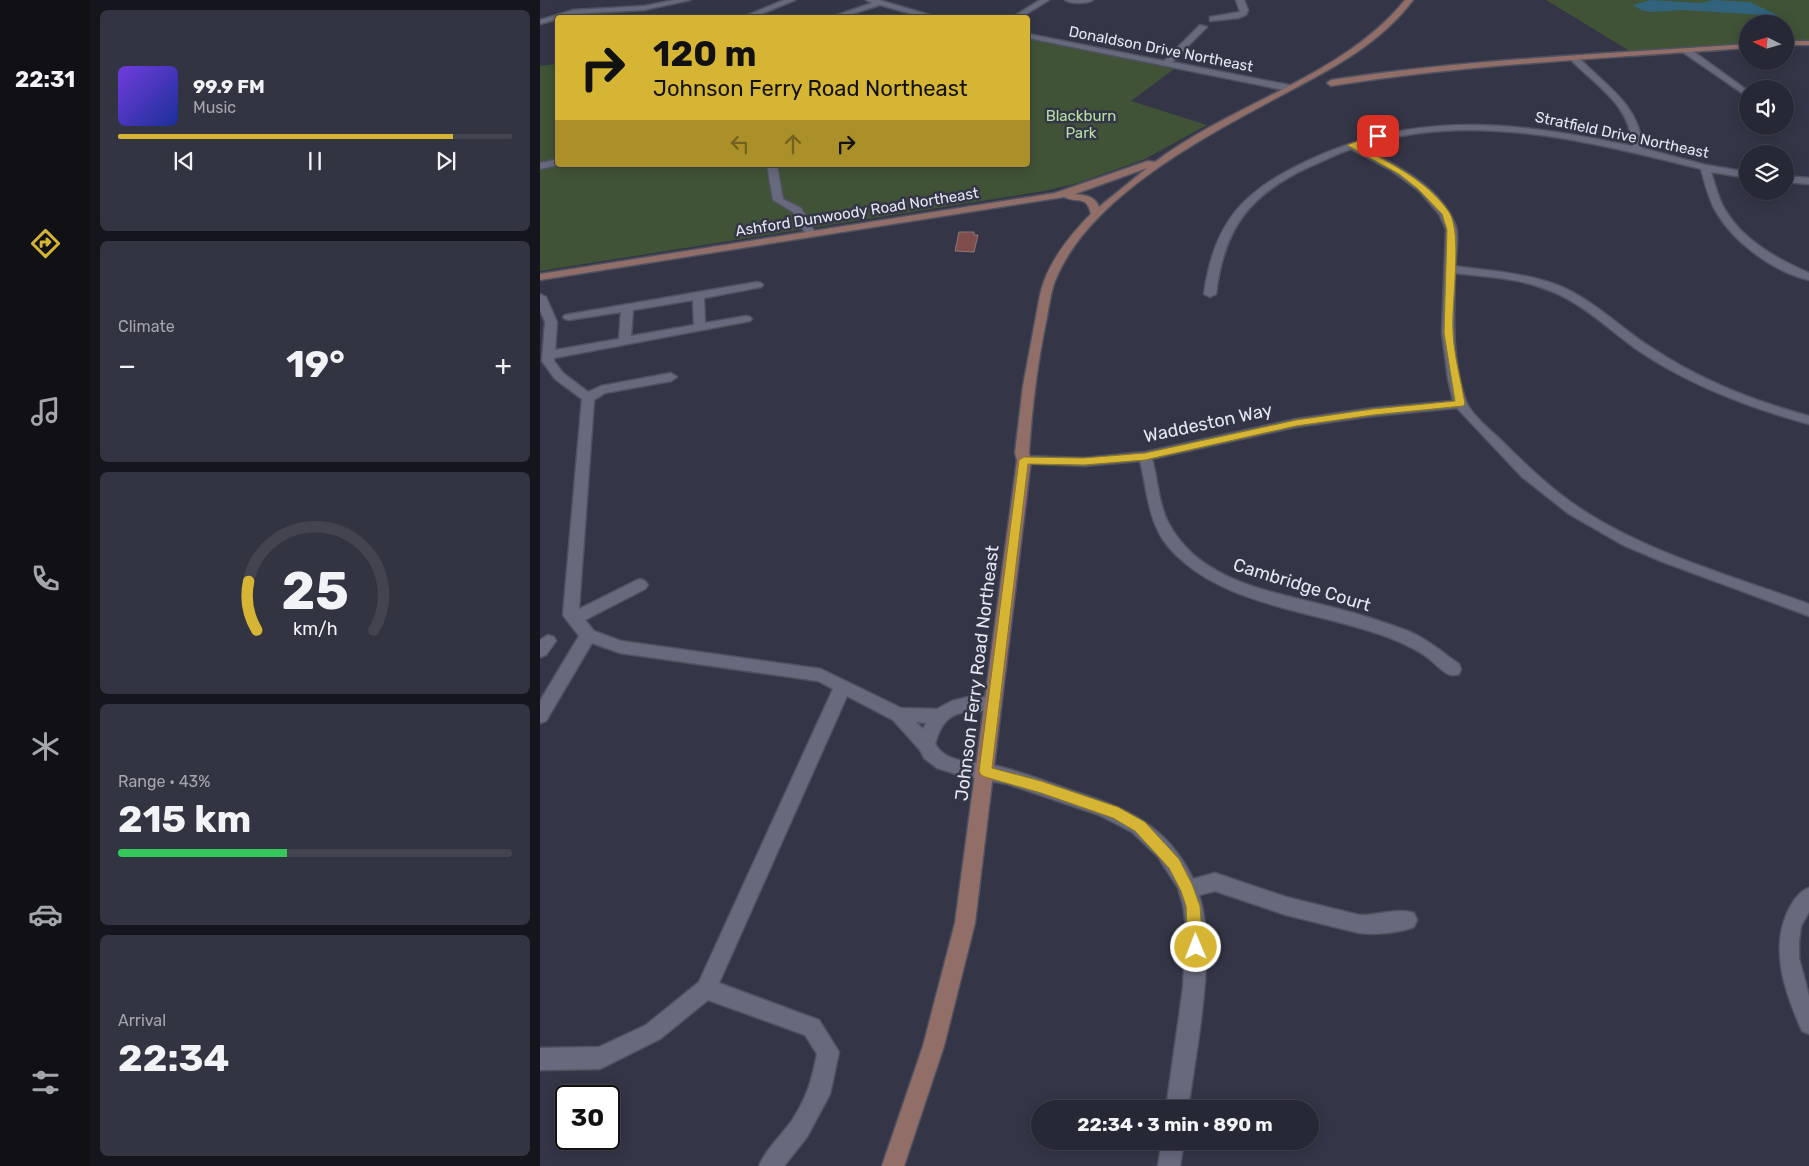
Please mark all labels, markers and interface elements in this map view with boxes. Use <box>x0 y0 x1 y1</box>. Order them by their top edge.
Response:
north arrow <box>1739 15 1794 70</box>
map controls <box>1739 15 1794 200</box>
street label: Donaldson Drive Northeast <box>1067 22 1255 76</box>
text: 120 m <box>653 33 756 75</box>
icon: right <box>570 35 635 100</box>
text: 22:31 <box>15 66 75 93</box>
text: 99.9 FM <box>193 75 265 98</box>
text: Johnson Ferry Road Northeast <box>653 75 968 102</box>
button: sound <box>1739 80 1794 135</box>
text: Music <box>193 98 236 117</box>
park label: Blackburn Park <box>1046 107 1116 142</box>
street label: Stratfield Drive Northeast <box>1533 108 1711 162</box>
pin <box>1357 115 1399 157</box>
icon: arrive <box>1364 122 1392 150</box>
icon: left <box>726 130 754 158</box>
icon: ahead <box>779 130 807 158</box>
icon: right <box>832 130 860 158</box>
button: layers <box>1739 145 1794 200</box>
icon: previous <box>170 147 198 175</box>
icon: pause <box>301 147 329 175</box>
icon: next <box>432 147 460 175</box>
street label: Ashford Dunwoody Road Northeast <box>734 184 980 240</box>
icon: directions <box>28 226 63 261</box>
text: Climate <box>118 317 175 336</box>
text: 19° <box>286 341 345 387</box>
text: − <box>118 349 136 382</box>
text: + <box>495 349 512 382</box>
icon: music <box>28 394 63 429</box>
street label: Waddeston Way <box>1142 399 1274 447</box>
street label: Johnson Ferry Road Northeast <box>950 544 1004 802</box>
street label: Cambridge Court <box>1230 554 1374 616</box>
text: 25 <box>281 560 349 622</box>
icon: phone <box>28 561 63 596</box>
text: km/h <box>293 618 337 639</box>
icon: climate <box>28 729 63 764</box>
text: Range · 43% <box>118 772 210 791</box>
text: 215 km <box>118 796 251 842</box>
icon: car <box>28 897 63 932</box>
position arrow <box>1169 920 1221 972</box>
text: Arrival <box>118 1011 166 1030</box>
text: 22:34 <box>118 1035 230 1081</box>
icon: filters <box>28 1065 63 1100</box>
speed limit sign: 30 <box>555 1085 620 1150</box>
text: 22:34 · 3 min · 890 m <box>1077 1113 1273 1136</box>

